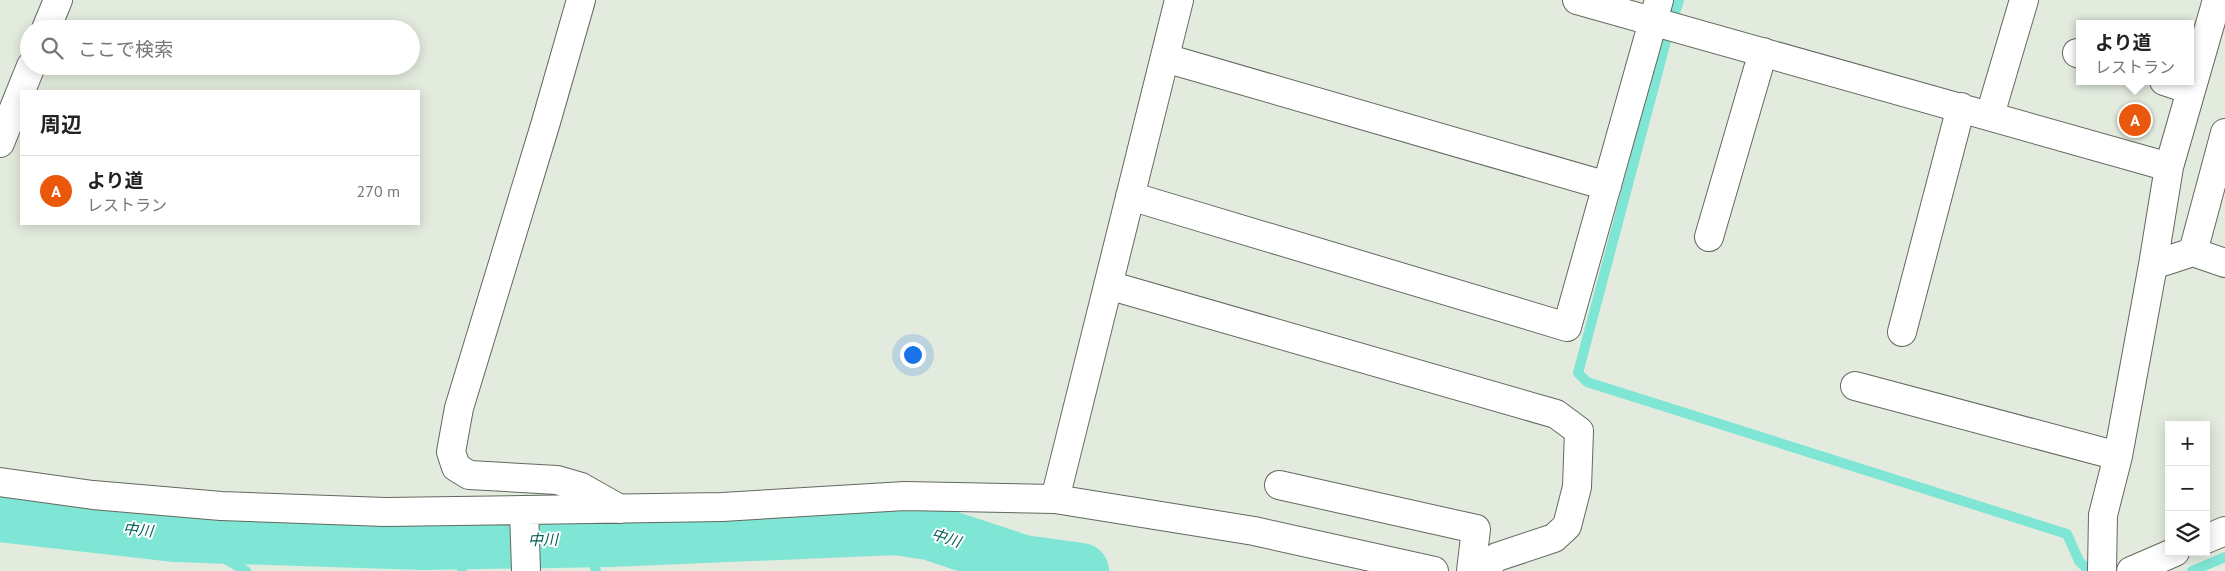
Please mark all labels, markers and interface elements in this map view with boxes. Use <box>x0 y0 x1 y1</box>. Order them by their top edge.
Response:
search box <box>20 20 420 75</box>
popup <box>2076 20 2194 85</box>
text: より道 <box>2095 30 2152 54</box>
icon: search <box>38 34 66 62</box>
text: ここで検索 <box>78 37 173 61</box>
text: レストラン <box>2095 57 2175 77</box>
pin: A <box>2119 101 2151 139</box>
text: 周辺 <box>40 111 82 138</box>
text: より道 <box>87 168 144 192</box>
text: A <box>51 181 61 201</box>
text: 270 m <box>357 181 400 201</box>
text: レストラン <box>87 195 167 215</box>
your location <box>900 342 926 368</box>
map controls <box>2165 421 2210 556</box>
button: + <box>2165 421 2210 466</box>
button: − <box>2165 466 2210 511</box>
button: layers <box>2165 511 2210 556</box>
water label: 中川 <box>122 518 156 541</box>
water label: 中川 <box>929 524 965 552</box>
water label: 中川 <box>528 530 560 549</box>

